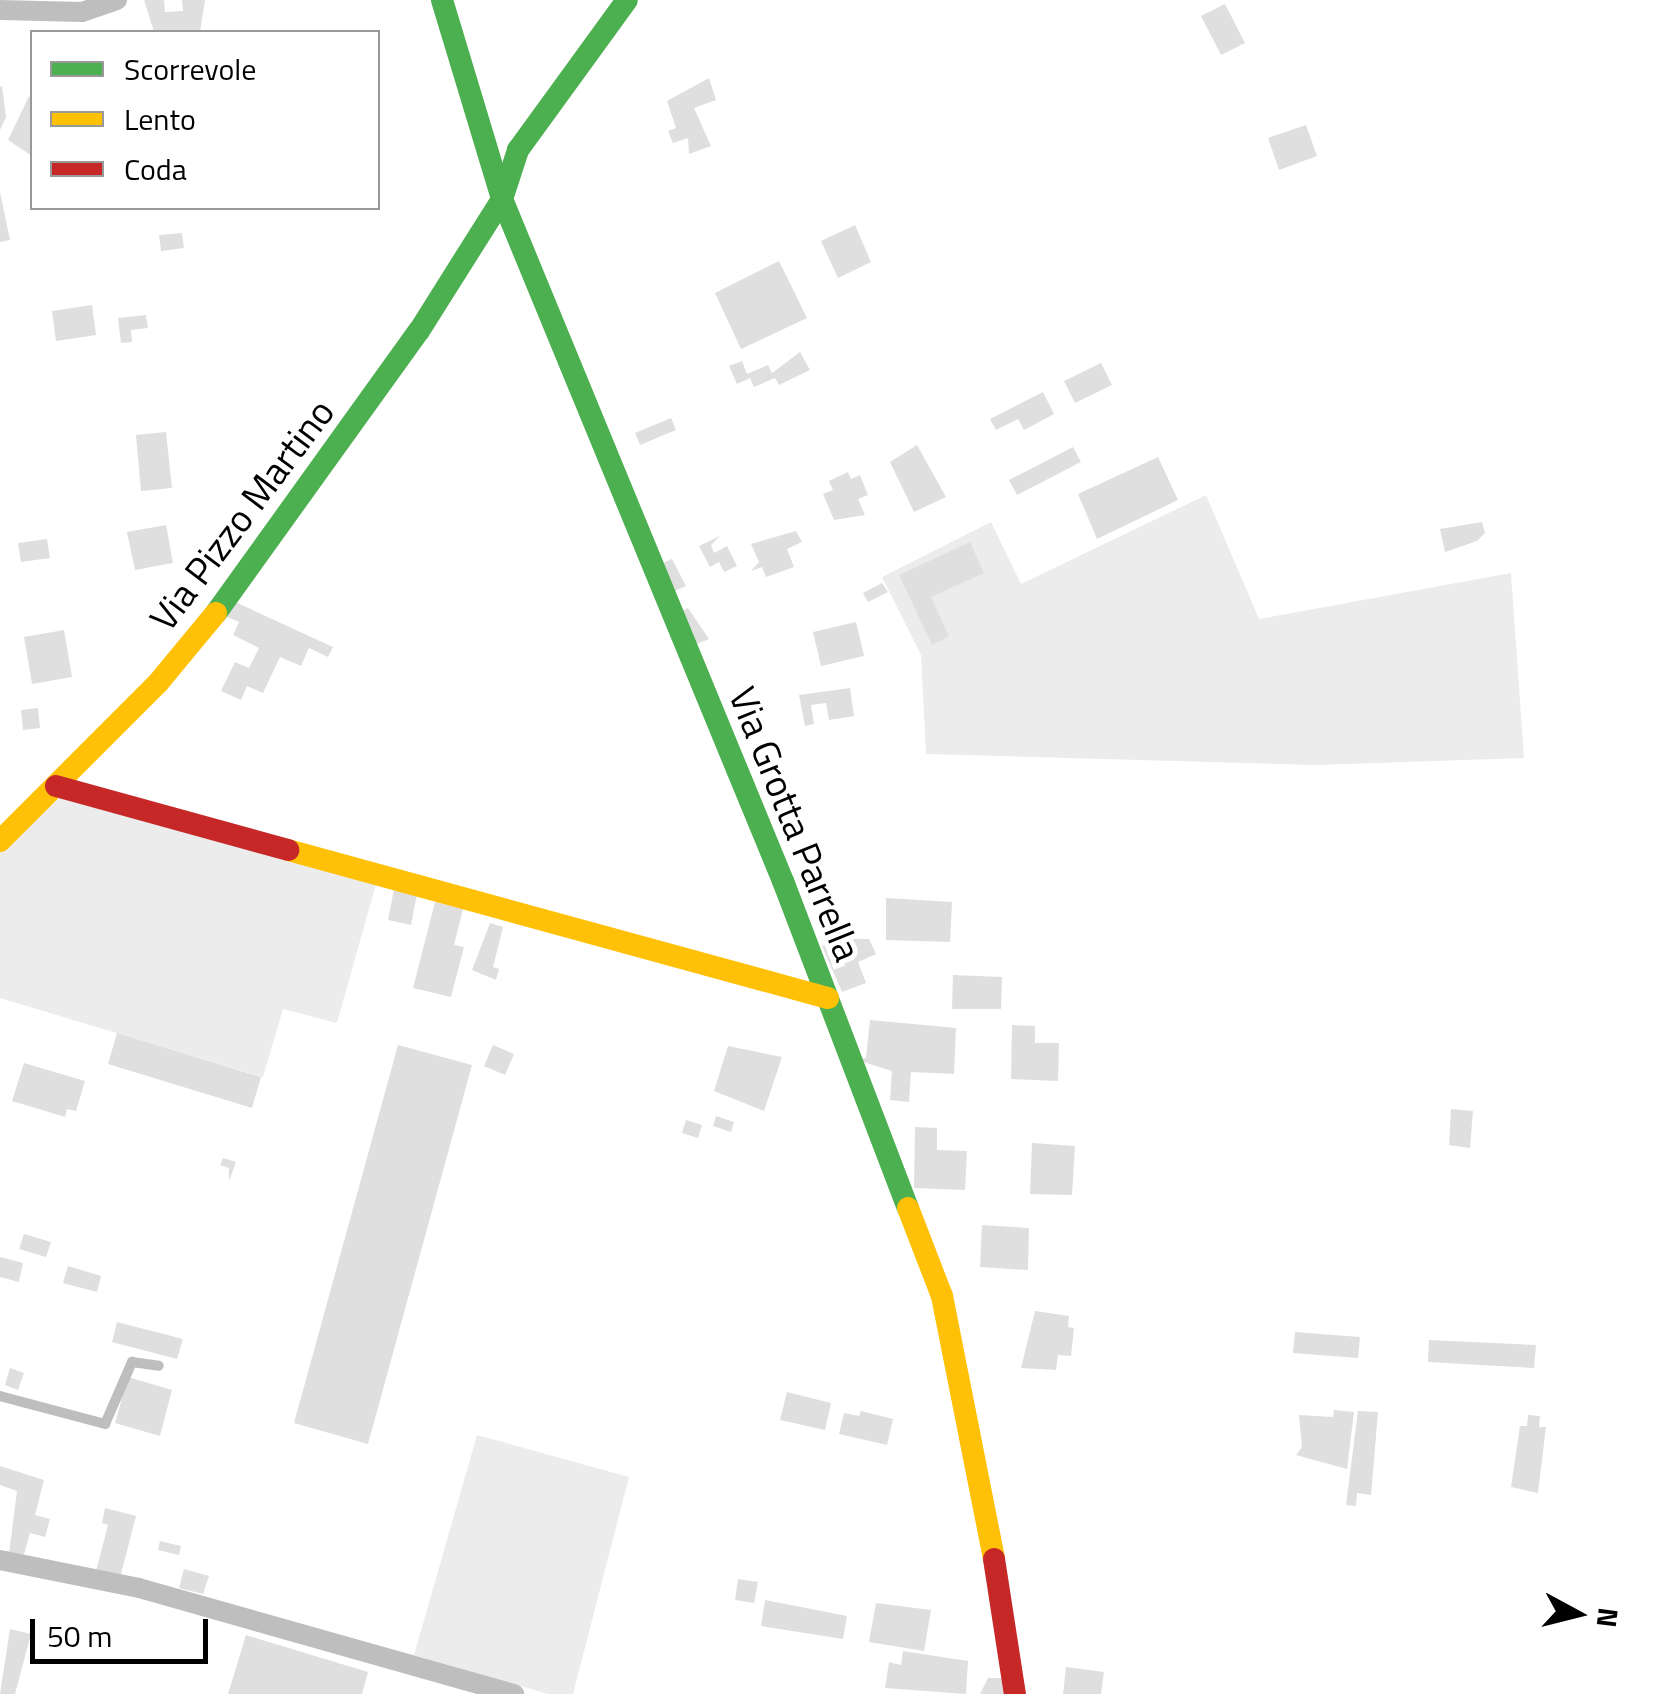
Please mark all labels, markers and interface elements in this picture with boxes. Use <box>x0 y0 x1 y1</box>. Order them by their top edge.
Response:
legend <box>30 30 380 210</box>
text: Scorrevole <box>124 46 256 92</box>
text: Lento <box>124 96 196 142</box>
text: Coda <box>124 146 187 192</box>
street label: Via Pizzo Martino <box>140 390 344 640</box>
street label: Via Grotta Parrella <box>719 681 871 967</box>
north arrow <box>1528 1564 1628 1664</box>
scale bar <box>35 1599 212 1661</box>
text: N <box>1586 1605 1631 1630</box>
text: 50 m <box>47 1613 112 1659</box>

